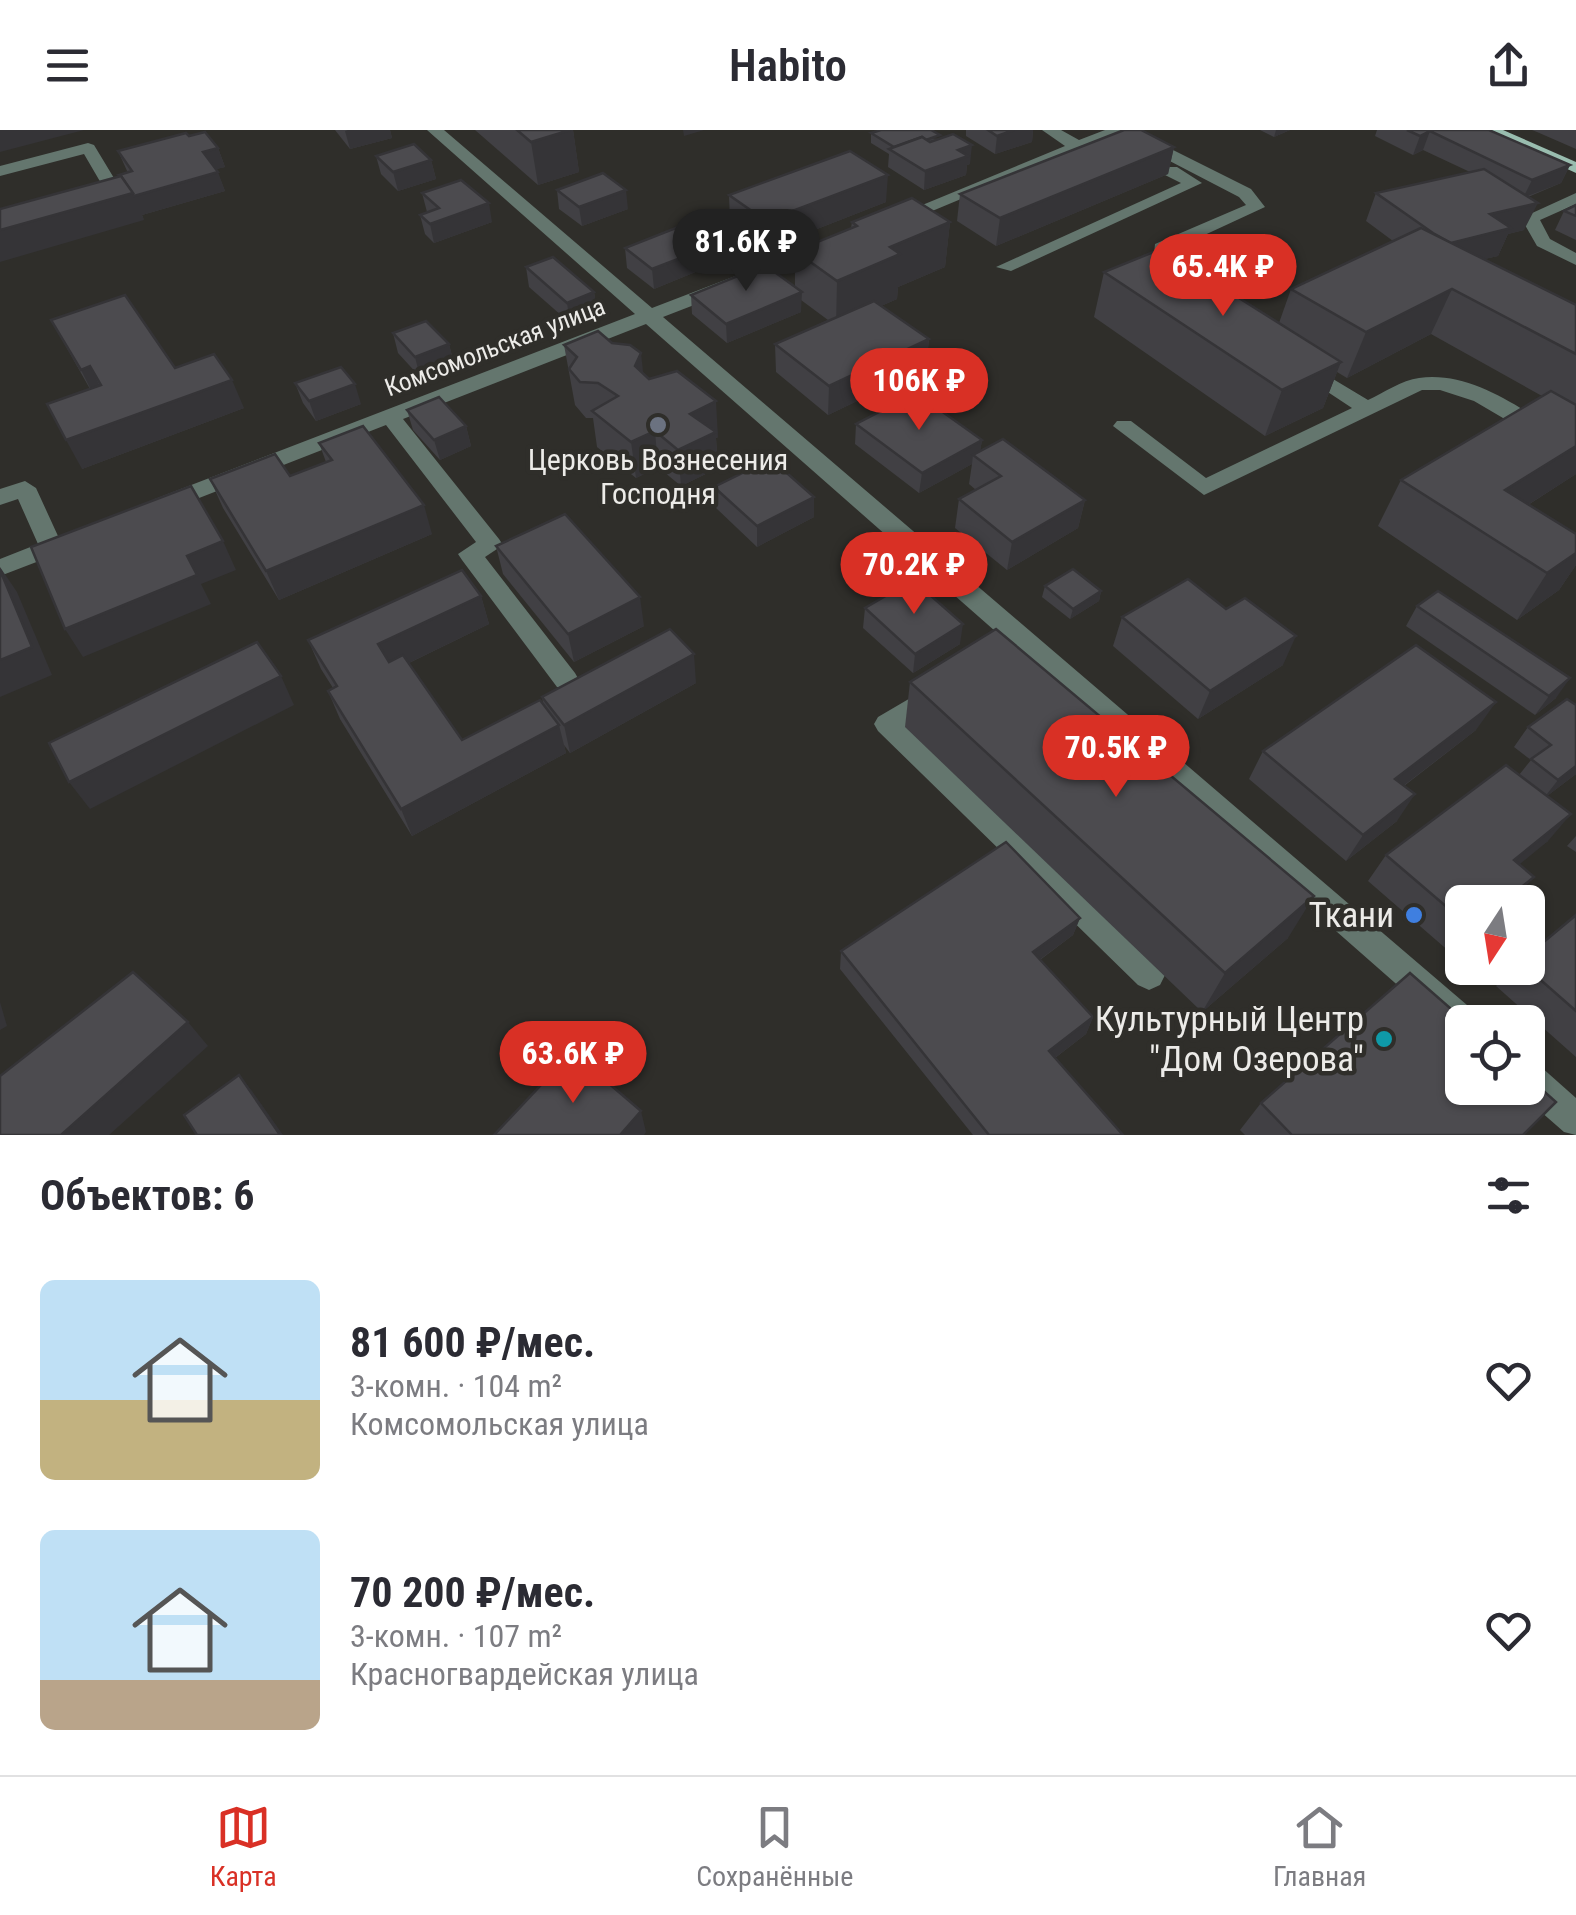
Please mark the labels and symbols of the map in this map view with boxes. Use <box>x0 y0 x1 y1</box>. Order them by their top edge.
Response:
pin: 81.6K ₽ <box>654 209 838 294</box>
pin: 65.4K ₽ <box>1131 234 1315 319</box>
street label: Комсомольская улица <box>381 292 609 402</box>
pin: 106K ₽ <box>838 348 1000 433</box>
marker: Церковь Вознесения Господня <box>647 414 669 436</box>
place label: Церковь Вознесения Господня <box>528 442 788 511</box>
pin: 70.2K ₽ <box>822 532 1006 617</box>
pin: 70.5K ₽ <box>1024 715 1208 800</box>
north arrow <box>1445 885 1545 985</box>
place label: Ткани <box>1308 895 1394 936</box>
marker: Ткани <box>1403 904 1425 926</box>
place label: Культурный Центр "Дом Озерова" <box>1095 999 1364 1080</box>
pin: 63.6K ₽ <box>481 1021 665 1106</box>
marker: Культурный Центр "Дом Озерова" <box>1373 1028 1395 1050</box>

